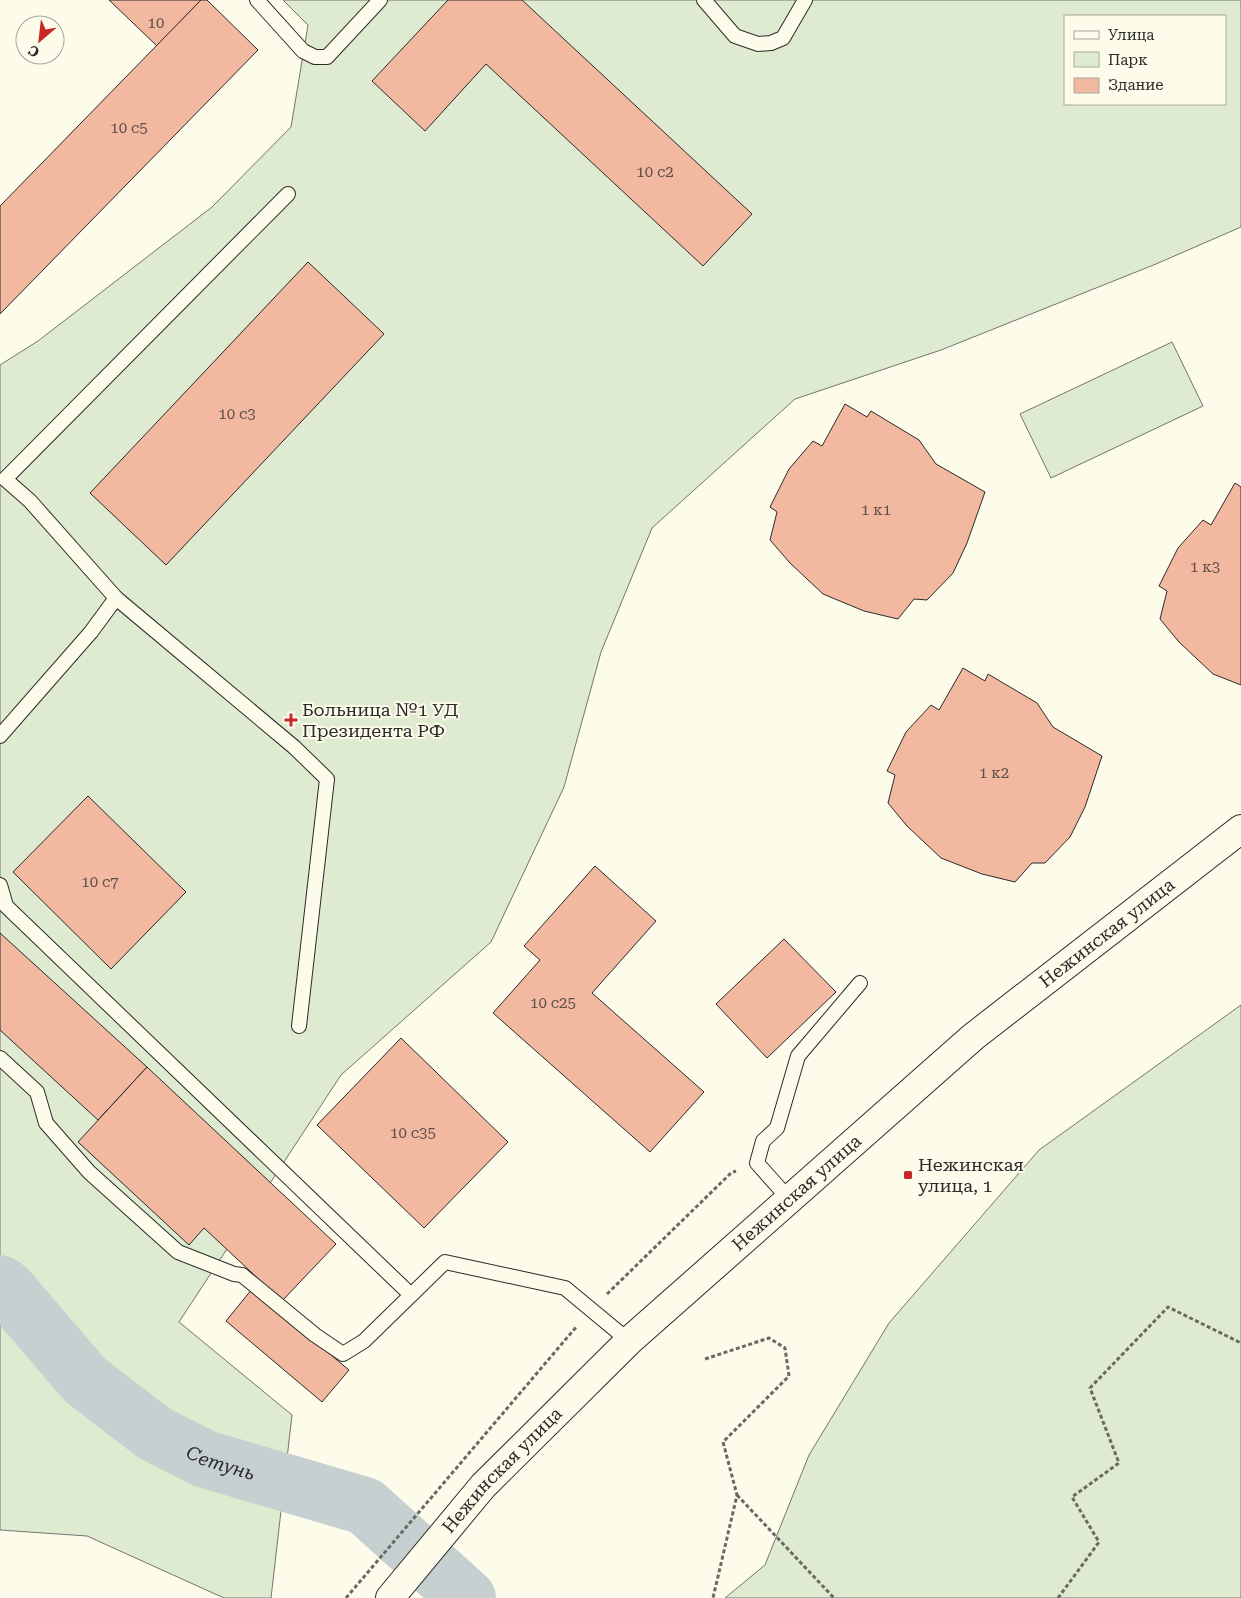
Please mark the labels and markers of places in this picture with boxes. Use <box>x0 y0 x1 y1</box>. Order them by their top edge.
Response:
place label: Больница №1 УД Президента РФ <box>302 699 458 741</box>
marker: Больница №1 УД Президента РФ <box>284 713 298 727</box>
place label: Нежинская улица, 1 <box>918 1154 1024 1196</box>
marker: Нежинская улица, 1 <box>902 1169 914 1181</box>

